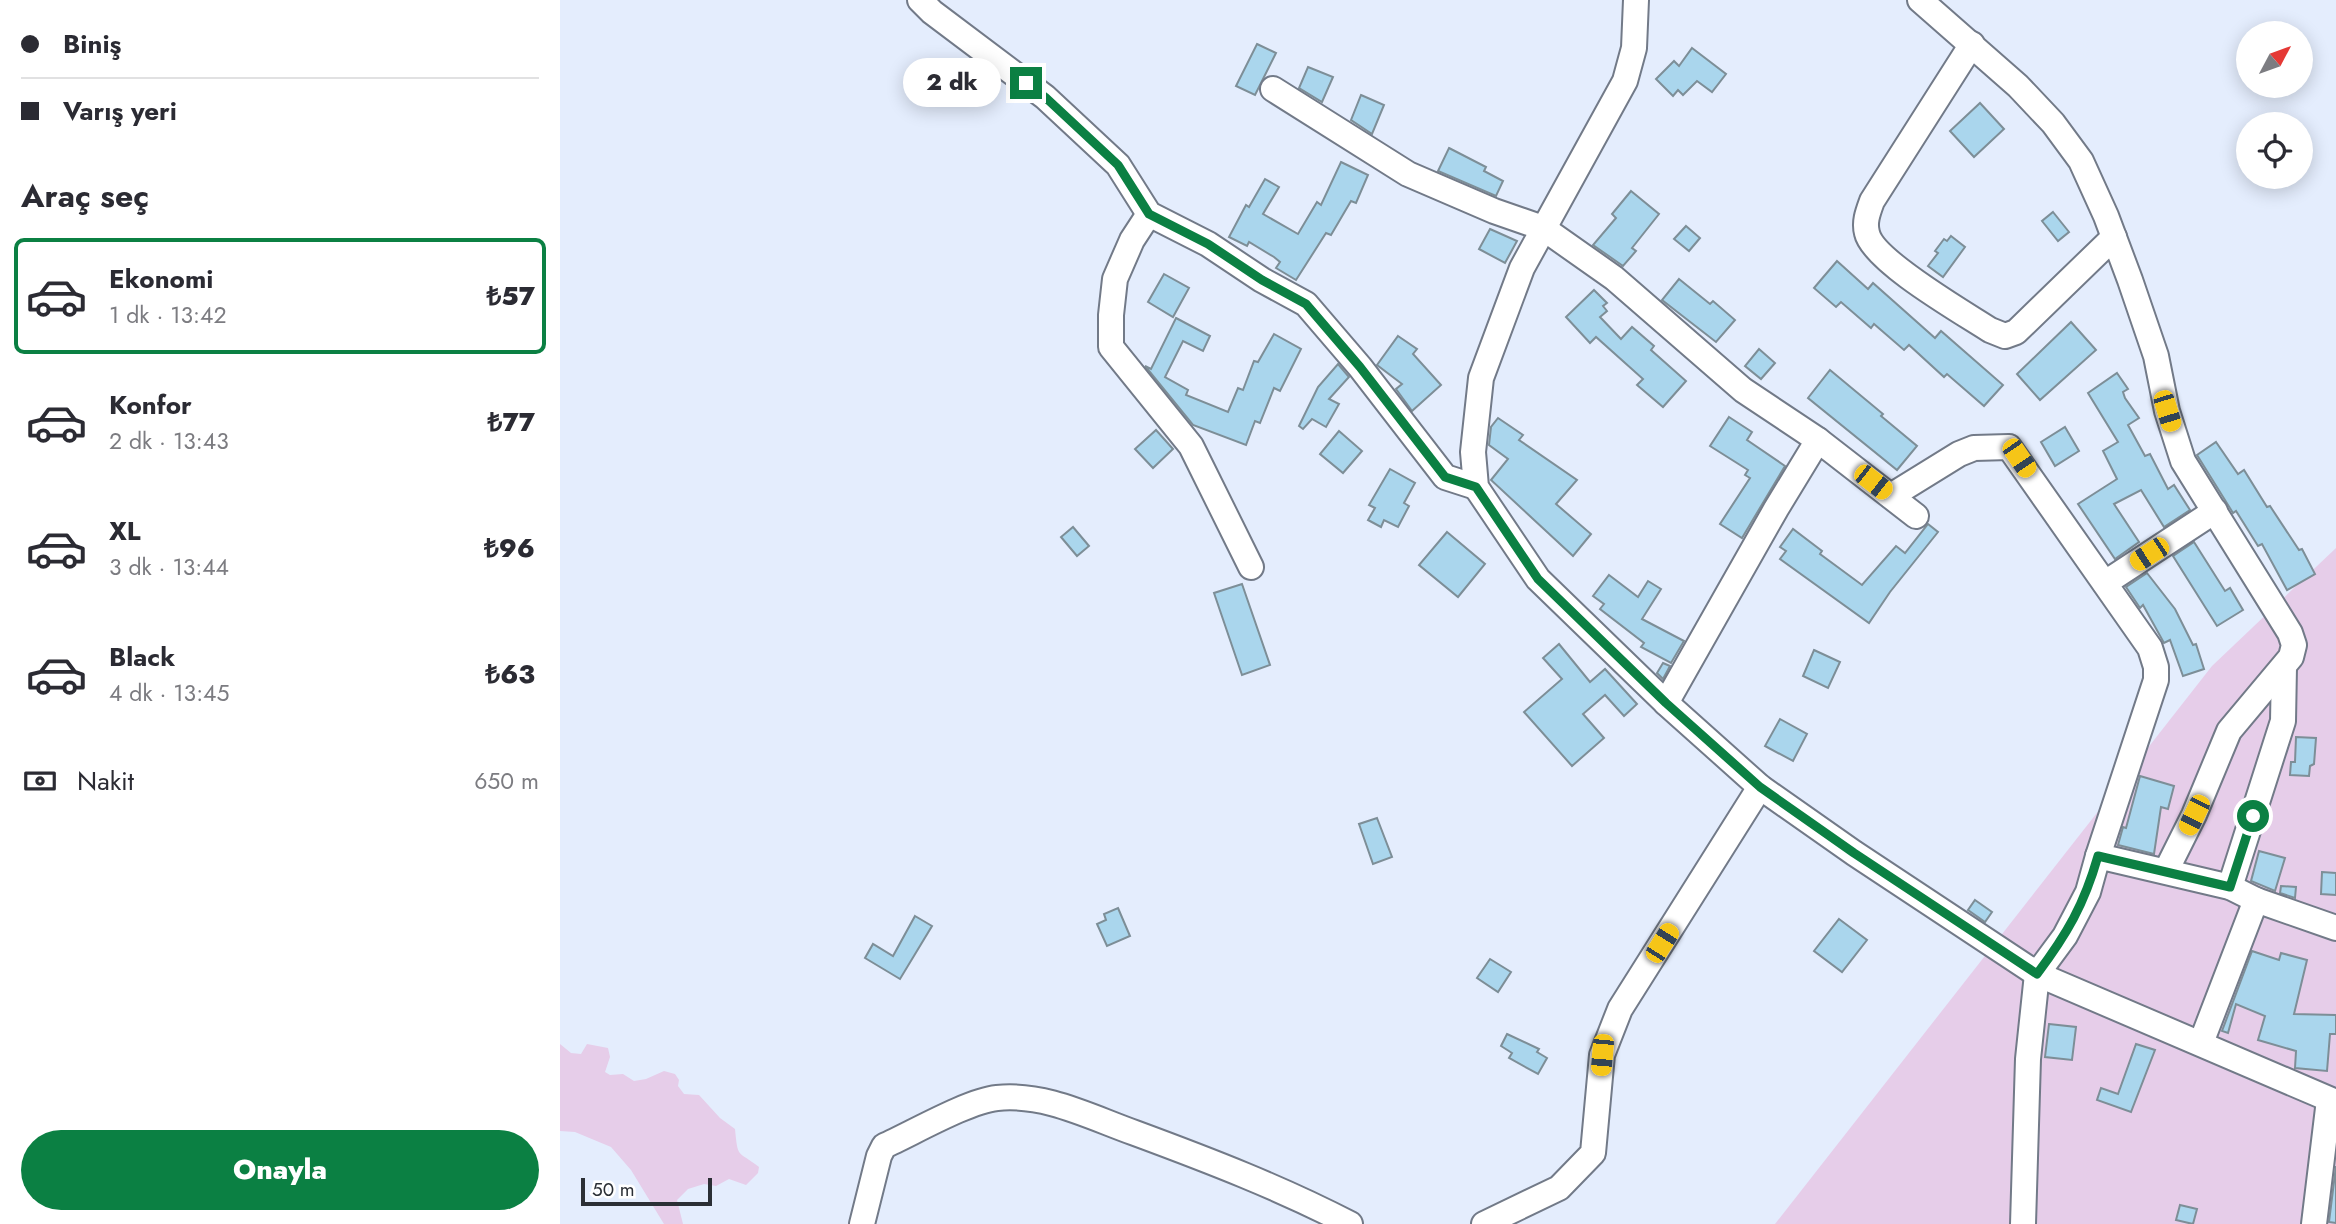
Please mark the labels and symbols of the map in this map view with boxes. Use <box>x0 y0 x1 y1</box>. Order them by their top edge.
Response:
north arrow <box>2236 21 2314 98</box>
callout: 2 dk <box>904 58 1002 108</box>
route end <box>1010 67 1042 99</box>
car <box>2151 388 2184 434</box>
car <box>1999 435 2040 481</box>
car <box>1850 461 1897 503</box>
car <box>2126 534 2173 574</box>
car <box>2176 792 2213 838</box>
route start <box>2237 800 2269 832</box>
car <box>1642 920 1683 966</box>
car <box>1590 1033 1615 1077</box>
scale bar <box>581 1175 712 1207</box>

